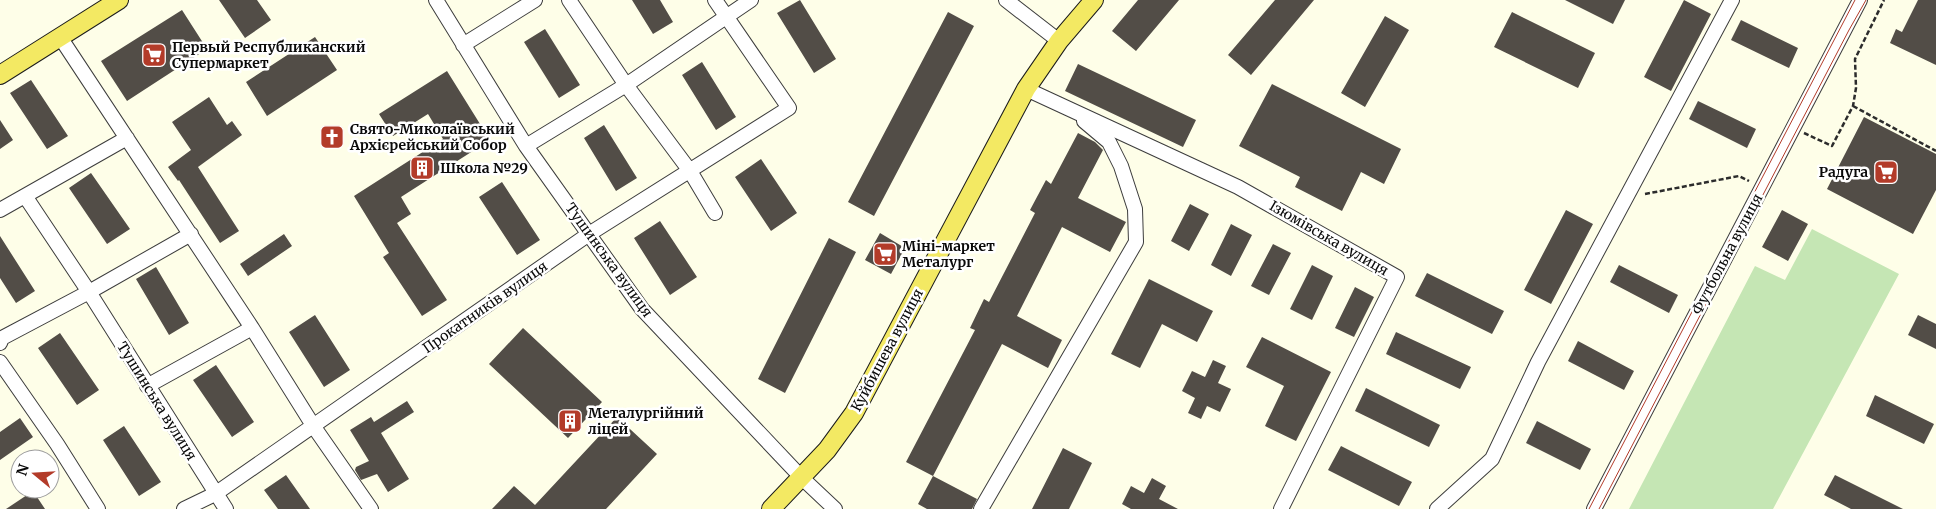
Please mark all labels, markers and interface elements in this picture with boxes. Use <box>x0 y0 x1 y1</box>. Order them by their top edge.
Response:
place label: Первый Республиканский Супермаркет <box>172 38 366 72</box>
supermarket icon: Первый Республиканский Супермаркет <box>141 42 167 68</box>
place label: Свято-Миколаївський Архієрейський Собор <box>349 120 515 154</box>
church icon: Свято-Миколаївський Архієрейський Собор <box>319 124 345 150</box>
building icon: Школа №29 <box>409 155 435 181</box>
place label: Школа №29 <box>440 159 528 177</box>
supermarket icon: Радуга <box>1873 159 1899 185</box>
place label: Радуга <box>1819 163 1868 181</box>
street label: Футбольна вулиця <box>1688 190 1766 318</box>
street label: Ізюмівська вулиця <box>1266 197 1392 279</box>
street label: Тушинська вулиця <box>562 199 656 321</box>
place label: Міні-маркет Металург <box>902 237 995 271</box>
supermarket icon: Міні-маркет Металург <box>872 241 898 267</box>
street label: Прокатників вулиця <box>419 257 551 357</box>
street label: Куйбишева вулиця <box>847 286 927 414</box>
street label: Тушинська вулиця <box>113 338 201 464</box>
place label: Металургійний ліцей <box>588 404 704 438</box>
building icon: Металургійний ліцей <box>557 408 583 434</box>
north arrow <box>10 449 60 499</box>
text: N <box>12 462 33 478</box>

